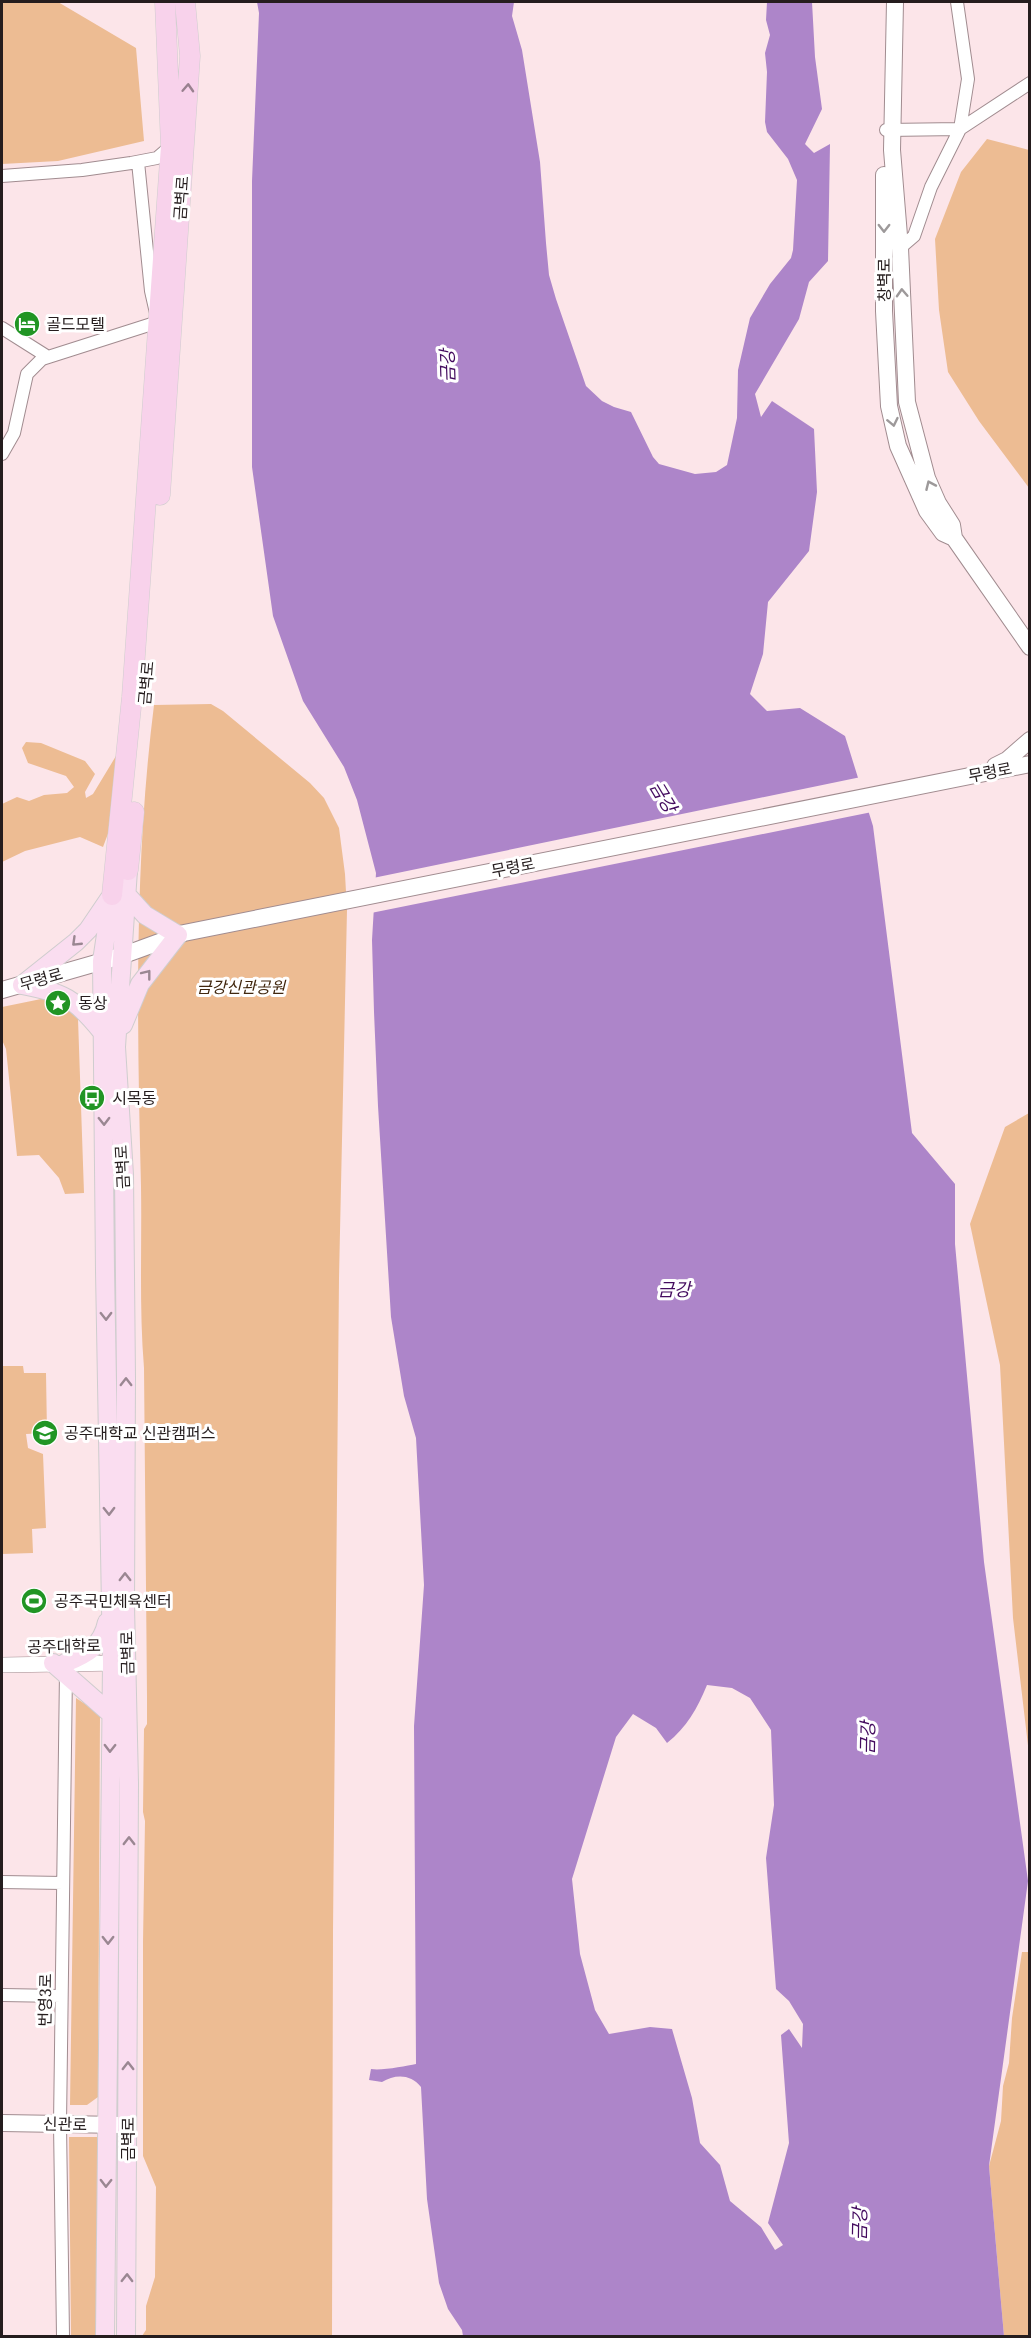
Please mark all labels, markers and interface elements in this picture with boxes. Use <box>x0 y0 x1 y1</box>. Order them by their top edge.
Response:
one-way arrow <box>182 83 195 92</box>
street label: 금벽로 <box>168 175 194 221</box>
one-way arrow <box>878 223 890 232</box>
street label: 창벽로 <box>873 258 895 302</box>
one-way arrow <box>895 289 908 298</box>
hotel icon: 골드모텔 <box>12 309 42 339</box>
place label: 골드모텔 <box>46 313 105 335</box>
water label: 금강 <box>434 347 460 383</box>
one-way arrow <box>886 417 899 427</box>
one-way arrow <box>925 480 937 491</box>
street label: 금벽로 <box>133 660 159 706</box>
street label: 무령로 <box>966 757 1014 787</box>
water label: 금강 <box>645 776 684 819</box>
street label: 무령로 <box>489 852 537 882</box>
one-way arrow <box>73 935 83 946</box>
street label: 무령로 <box>17 962 66 996</box>
one-way arrow <box>140 970 151 981</box>
park label: 금강신관공원 <box>197 976 286 998</box>
place icon: 동상 <box>43 988 73 1018</box>
place label: 동상 <box>78 992 108 1014</box>
bus stop icon: 시목동 <box>77 1083 107 1113</box>
place label: 시목동 <box>112 1087 156 1109</box>
one-way arrow <box>98 1117 110 1126</box>
street label: 금벽로 <box>110 1144 134 1190</box>
water label: 금강 <box>657 1277 693 1301</box>
one-way arrow <box>99 1312 112 1321</box>
one-way arrow <box>120 1378 132 1387</box>
school or university icon: 공주대학교 신관캠퍼스 <box>30 1418 60 1448</box>
place label: 공주대학교 신관캠퍼스 <box>64 1422 215 1444</box>
one-way arrow <box>103 1507 115 1516</box>
one-way arrow <box>119 1573 132 1582</box>
sports icon: 공주국민체육센터 <box>19 1586 49 1616</box>
place label: 공주국민체육센터 <box>54 1590 172 1612</box>
street label: 금벽로 <box>116 1630 138 1675</box>
street label: 공주대학로 <box>27 1634 101 1658</box>
water label: 금강 <box>855 1719 879 1755</box>
one-way arrow <box>104 1744 117 1753</box>
one-way arrow <box>122 1837 135 1846</box>
one-way arrow <box>102 1936 114 1945</box>
street label: 번영3로 <box>34 1973 56 2027</box>
one-way arrow <box>122 2062 134 2071</box>
street label: 신관로 <box>43 2113 88 2135</box>
street label: 금벽로 <box>117 2117 139 2161</box>
one-way arrow <box>99 2179 112 2188</box>
water label: 금강 <box>847 2205 871 2241</box>
one-way arrow <box>121 2274 133 2283</box>

